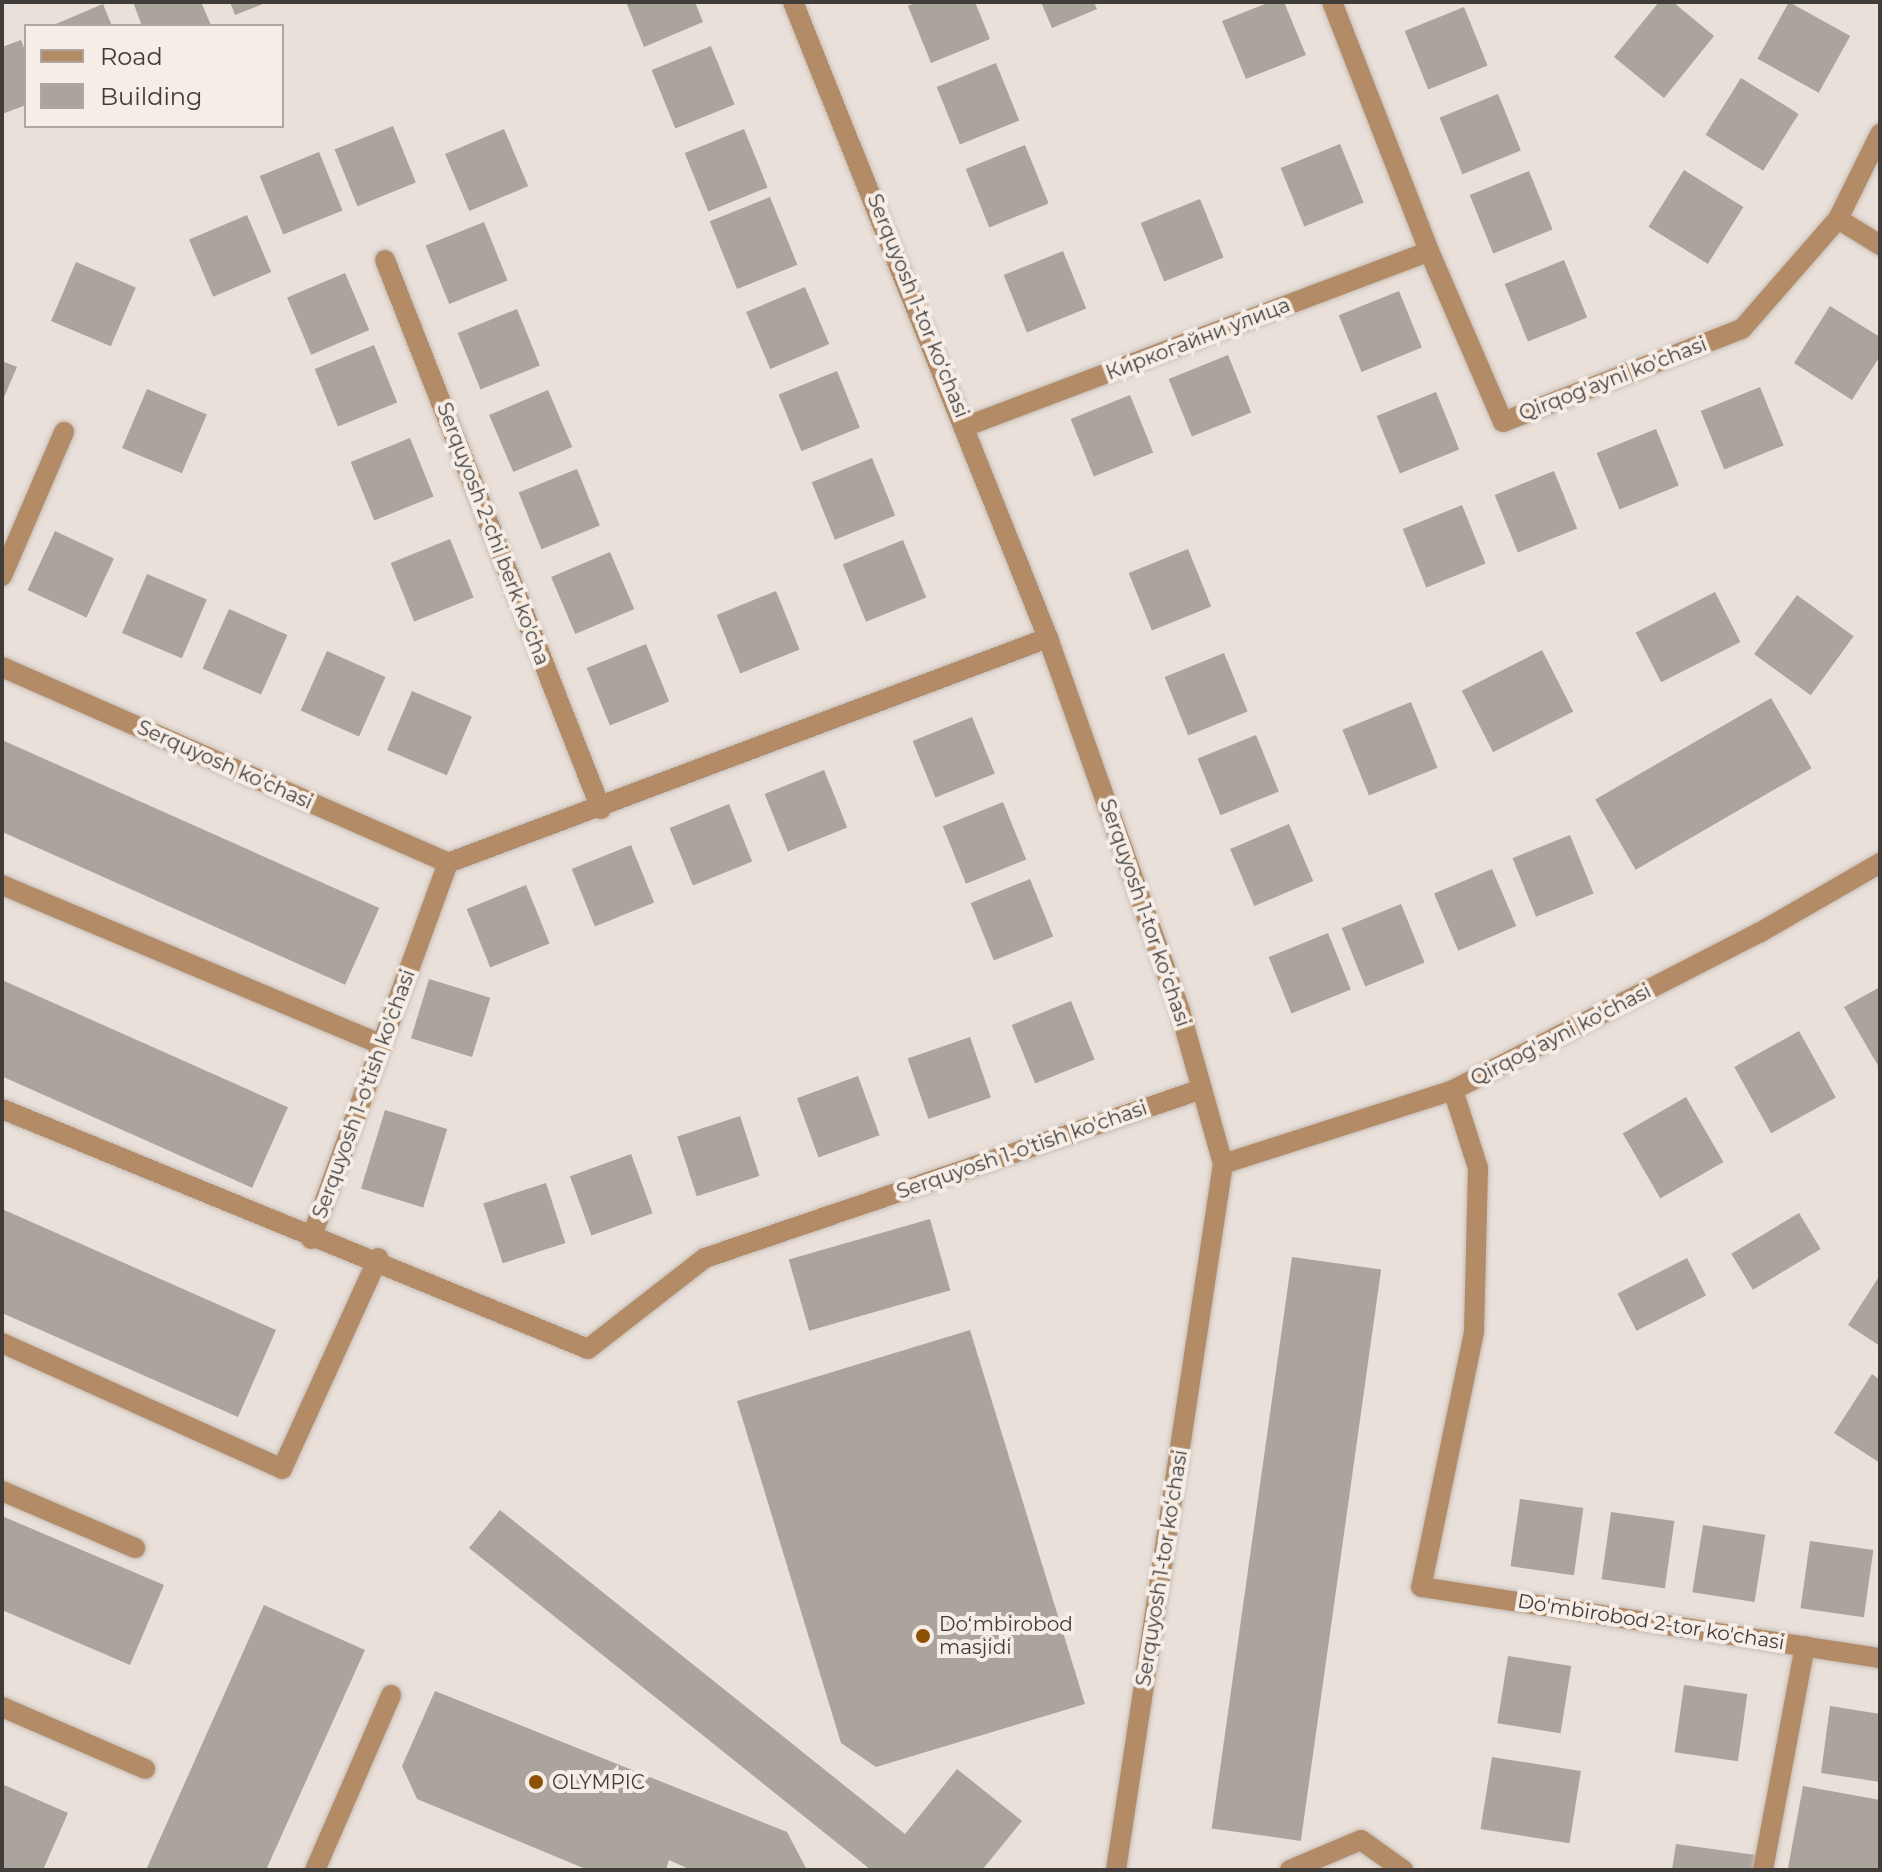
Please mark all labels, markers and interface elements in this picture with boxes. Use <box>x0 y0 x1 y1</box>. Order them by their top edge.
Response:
legend <box>24 24 284 128</box>
text: Road <box>100 42 163 71</box>
text: Building <box>100 82 203 111</box>
street label: Serquyosh 1-tor koʻchasi <box>862 191 974 421</box>
street label: Киркогайни улица <box>1103 293 1293 385</box>
street label: Qirqog'ayni ko'chasi <box>1516 332 1710 426</box>
street label: Serquyosh 2-chi berk ko'cha <box>432 399 554 669</box>
street label: Serquyosh ko'chasi <box>133 715 317 815</box>
street label: Serquyosh 1-tor koʻchasi <box>1095 796 1195 1030</box>
street label: Serquyosh 1-o'tish ko'chasi <box>308 966 420 1222</box>
street label: Qirqog'ayni ko'chasi <box>1467 979 1655 1091</box>
street label: Serquyosh 1-o'tish ko'chasi <box>894 1096 1150 1204</box>
street label: Serquyosh 1-tor koʻchasi <box>1131 1448 1193 1688</box>
street label: Do'mbirobod 2-tor ko'chasi <box>1516 1589 1786 1655</box>
place label: Do‘mbirobod masjidi <box>939 1612 1073 1659</box>
marker: Do‘mbirobod masjidi <box>914 1627 932 1645</box>
place label: OLYMPIC <box>552 1770 645 1794</box>
marker: OLYMPIC <box>527 1773 545 1791</box>

